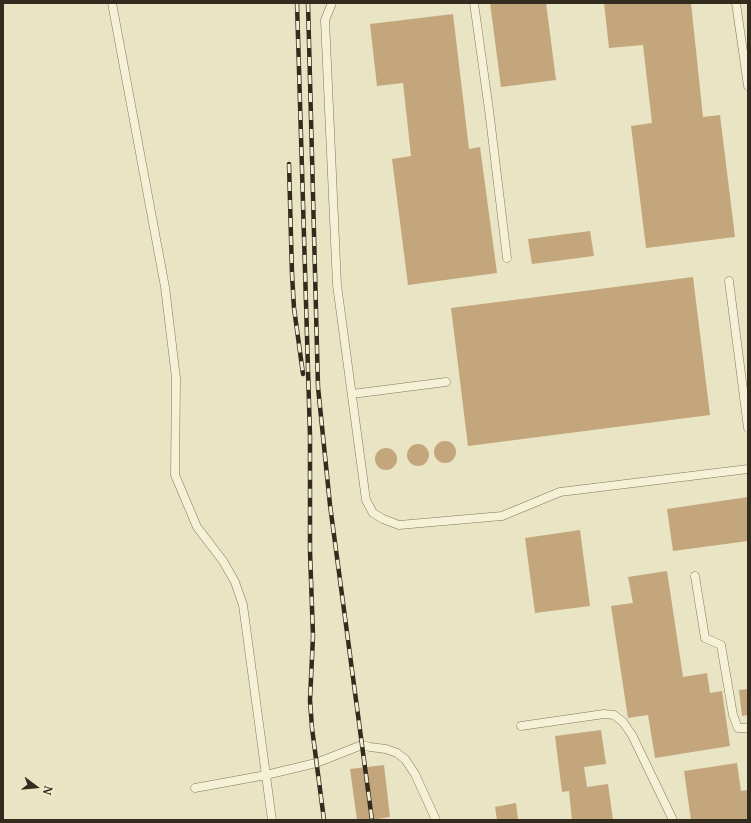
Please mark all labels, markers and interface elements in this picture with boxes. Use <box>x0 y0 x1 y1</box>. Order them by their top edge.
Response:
north arrow <box>16 767 56 807</box>
text: N <box>40 784 55 796</box>

